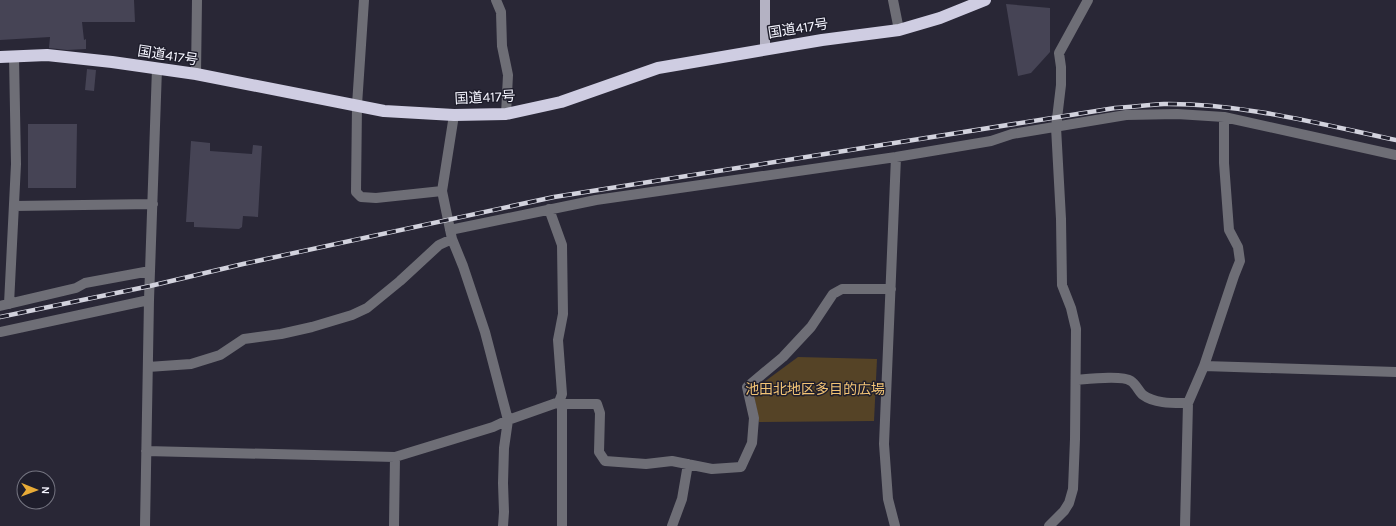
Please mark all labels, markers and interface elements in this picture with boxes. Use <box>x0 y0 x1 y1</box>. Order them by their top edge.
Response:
street label: 国道417号 <box>767 15 830 42</box>
street label: 国道417号 <box>136 42 199 69</box>
street label: 国道417号 <box>454 87 516 108</box>
park label: 池田北地区多目的広場 <box>745 381 885 398</box>
north arrow <box>16 470 56 510</box>
text: N <box>39 486 52 494</box>

